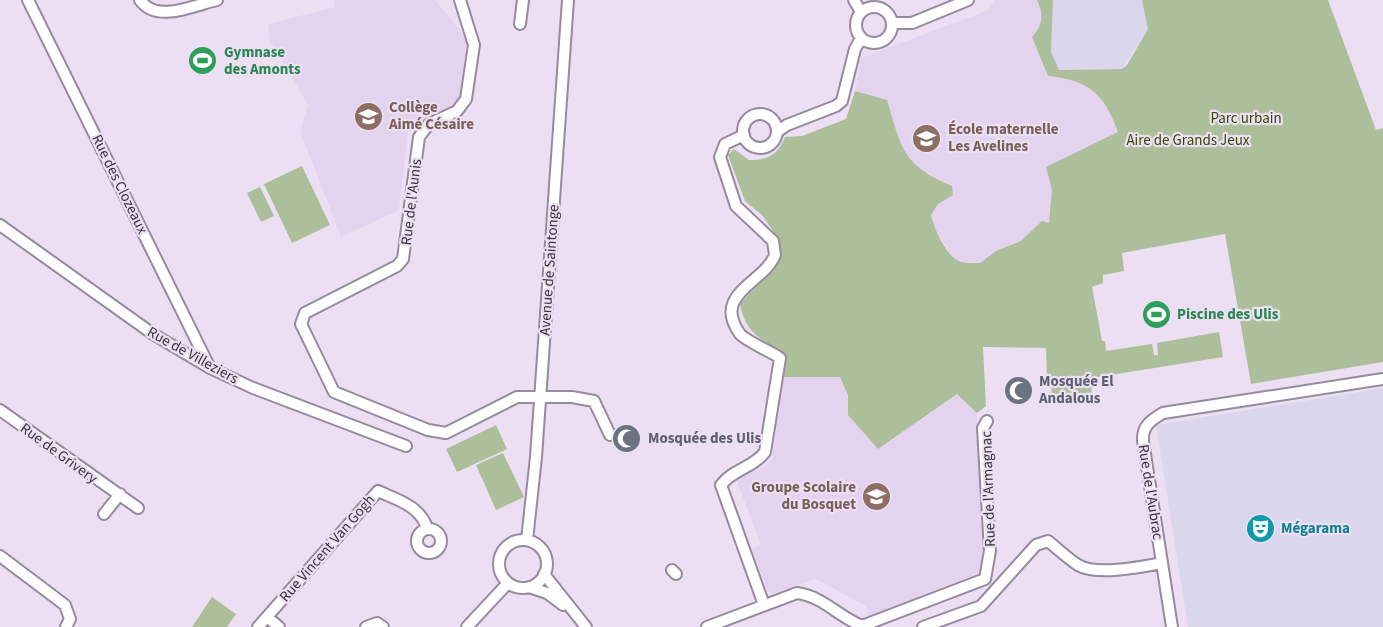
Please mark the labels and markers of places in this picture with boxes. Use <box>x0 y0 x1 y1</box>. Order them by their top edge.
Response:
place label: Gymnase des Amonts <box>224 42 301 80</box>
sports icon: Gymnase des Amonts <box>187 45 219 77</box>
place label: Collège Aimé Césaire <box>388 97 474 135</box>
school or university icon: Collège Aimé Césaire <box>352 100 384 132</box>
place label: École maternelle Les Avelines <box>948 119 1059 157</box>
school or university icon: École maternelle Les Avelines <box>911 122 943 154</box>
sports icon: Piscine des Ulis <box>1140 298 1172 330</box>
place label: Piscine des Ulis <box>1177 304 1279 325</box>
place label: Mosquée El Andalous <box>1038 371 1114 409</box>
mosque icon: Mosquée El Andalous <box>1002 374 1034 406</box>
mosque icon: Mosquée des Ulis <box>611 422 643 454</box>
place label: Mosquée des Ulis <box>648 428 761 449</box>
place label: Groupe Scolaire du Bosquet <box>751 477 856 515</box>
school or university icon: Groupe Scolaire du Bosquet <box>861 480 893 512</box>
theatre icon: Mégarama <box>1244 512 1276 544</box>
place label: Mégarama <box>1281 518 1350 539</box>

